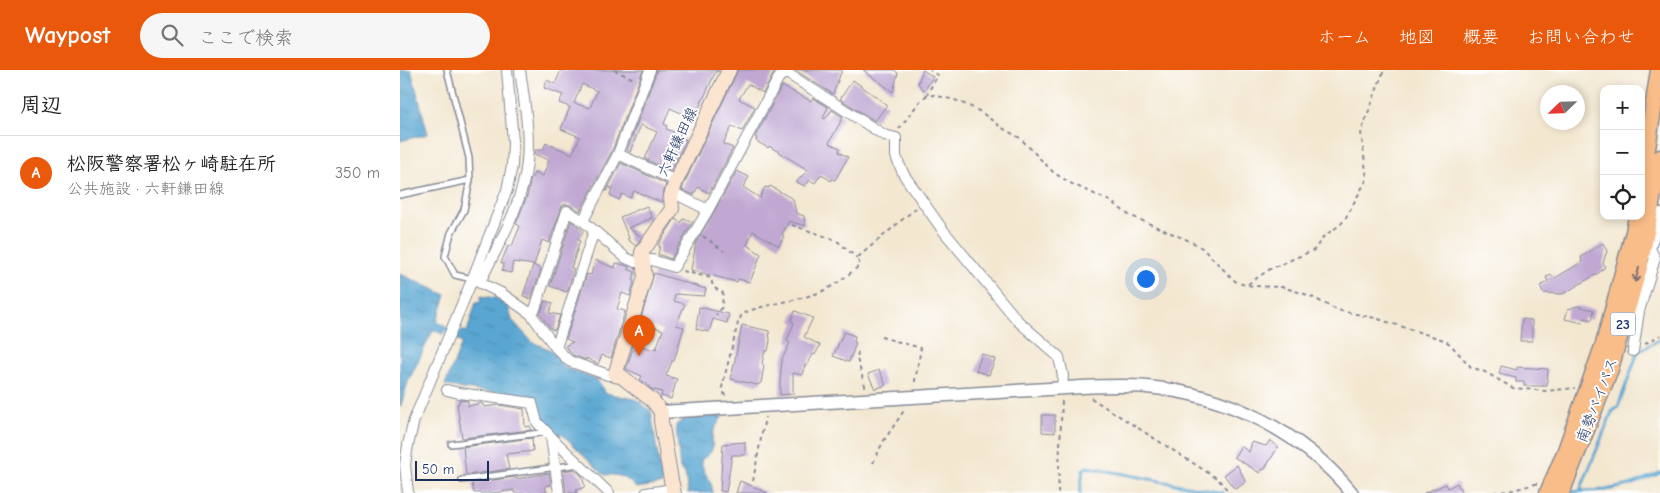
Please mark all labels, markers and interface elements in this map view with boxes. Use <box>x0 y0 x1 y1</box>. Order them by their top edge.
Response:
search box <box>140 13 490 58</box>
text: Waypost <box>25 21 110 49</box>
icon: search <box>158 21 186 49</box>
text: ここで検索 <box>198 27 293 49</box>
text: ホーム <box>1318 27 1371 48</box>
text: 地図 <box>1399 27 1435 48</box>
text: 概要 <box>1463 27 1499 48</box>
text: お問い合わせ <box>1527 27 1635 48</box>
north arrow <box>1540 85 1585 130</box>
map controls <box>1600 85 1645 220</box>
button: + <box>1600 85 1645 130</box>
text: 周辺 <box>20 93 62 117</box>
street label: 六軒鎌田線 <box>653 104 701 180</box>
button: − <box>1600 130 1645 175</box>
text: 松阪警察署松ヶ崎駐在所 <box>67 153 276 175</box>
text: A <box>32 164 40 182</box>
text: 350 m <box>335 164 380 182</box>
button: locate <box>1600 175 1645 220</box>
text: 公共施設 · 六軒鎌田線 <box>67 180 225 198</box>
your location <box>1133 266 1159 292</box>
one-way arrow <box>1631 266 1641 282</box>
road number: 23 <box>1610 312 1636 336</box>
pin: A <box>623 315 655 356</box>
street label: 南勢バイパス <box>1573 355 1621 445</box>
scale bar <box>415 458 489 481</box>
text: 50 m <box>422 461 454 478</box>

